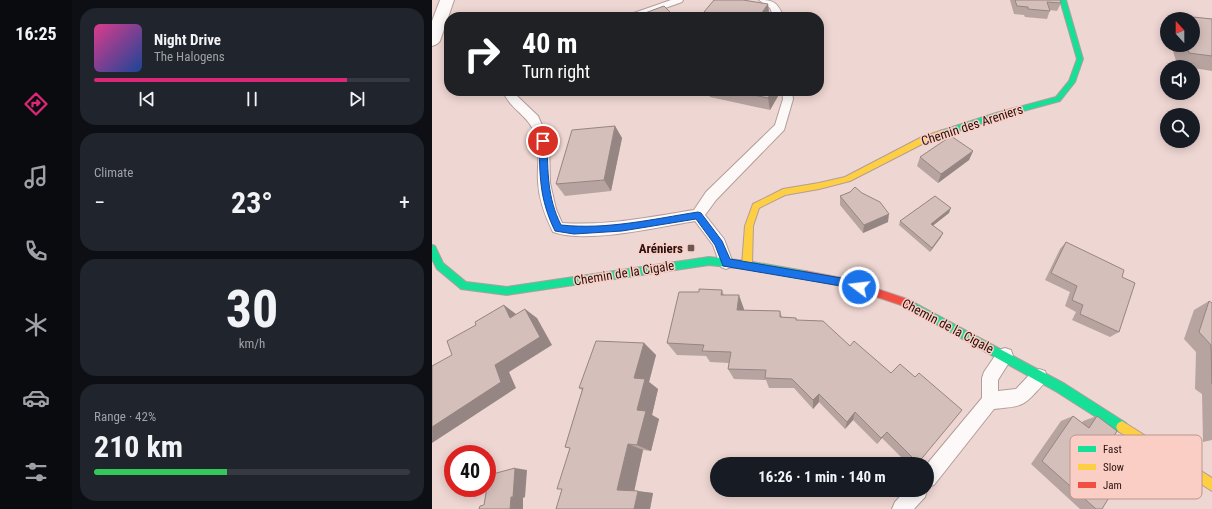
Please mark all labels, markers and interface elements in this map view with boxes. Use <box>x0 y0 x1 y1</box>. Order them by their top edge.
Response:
north arrow <box>1160 12 1200 52</box>
map controls <box>1160 12 1200 148</box>
text: 16:25 <box>15 23 57 44</box>
text: 40 m <box>522 27 578 60</box>
icon: right <box>456 28 508 80</box>
text: Night Drive <box>154 31 221 49</box>
text: The Halogens <box>154 49 225 64</box>
button: sound <box>1160 60 1200 100</box>
text: Turn right <box>522 61 590 82</box>
icon: previous <box>136 88 158 110</box>
icon: pause <box>241 88 263 110</box>
icon: next <box>346 88 368 110</box>
icon: directions <box>22 90 50 118</box>
street label: Chemin des Areniers <box>919 101 1025 149</box>
button: search <box>1160 108 1200 148</box>
pin <box>526 124 560 158</box>
icon: arrive <box>532 130 554 152</box>
icon: music <box>22 163 50 191</box>
text: Climate <box>94 165 133 180</box>
text: 23° <box>231 185 273 220</box>
text: − <box>94 190 105 215</box>
text: + <box>399 190 410 215</box>
icon: phone <box>22 237 50 265</box>
place label: Aréniers <box>639 241 683 256</box>
marker: Aréniers <box>686 243 696 253</box>
street label: Chemin de la Cigale <box>573 258 675 288</box>
position arrow <box>838 266 880 308</box>
text: 30 <box>226 279 278 340</box>
street label: Chemin de la Cigale <box>900 296 996 356</box>
icon: climate <box>22 311 50 339</box>
text: km/h <box>239 336 265 351</box>
icon: car <box>22 384 50 412</box>
text: Range · 42% <box>94 409 156 424</box>
text: 210 km <box>94 429 183 464</box>
legend <box>1070 435 1202 499</box>
text: Fast <box>1103 443 1122 456</box>
speed limit sign: 40 <box>444 445 496 497</box>
icon: filters <box>22 458 50 486</box>
text: Slow <box>1103 461 1124 474</box>
text: 16:26 · 1 min · 140 m <box>758 468 886 486</box>
text: Jam <box>1103 479 1122 492</box>

